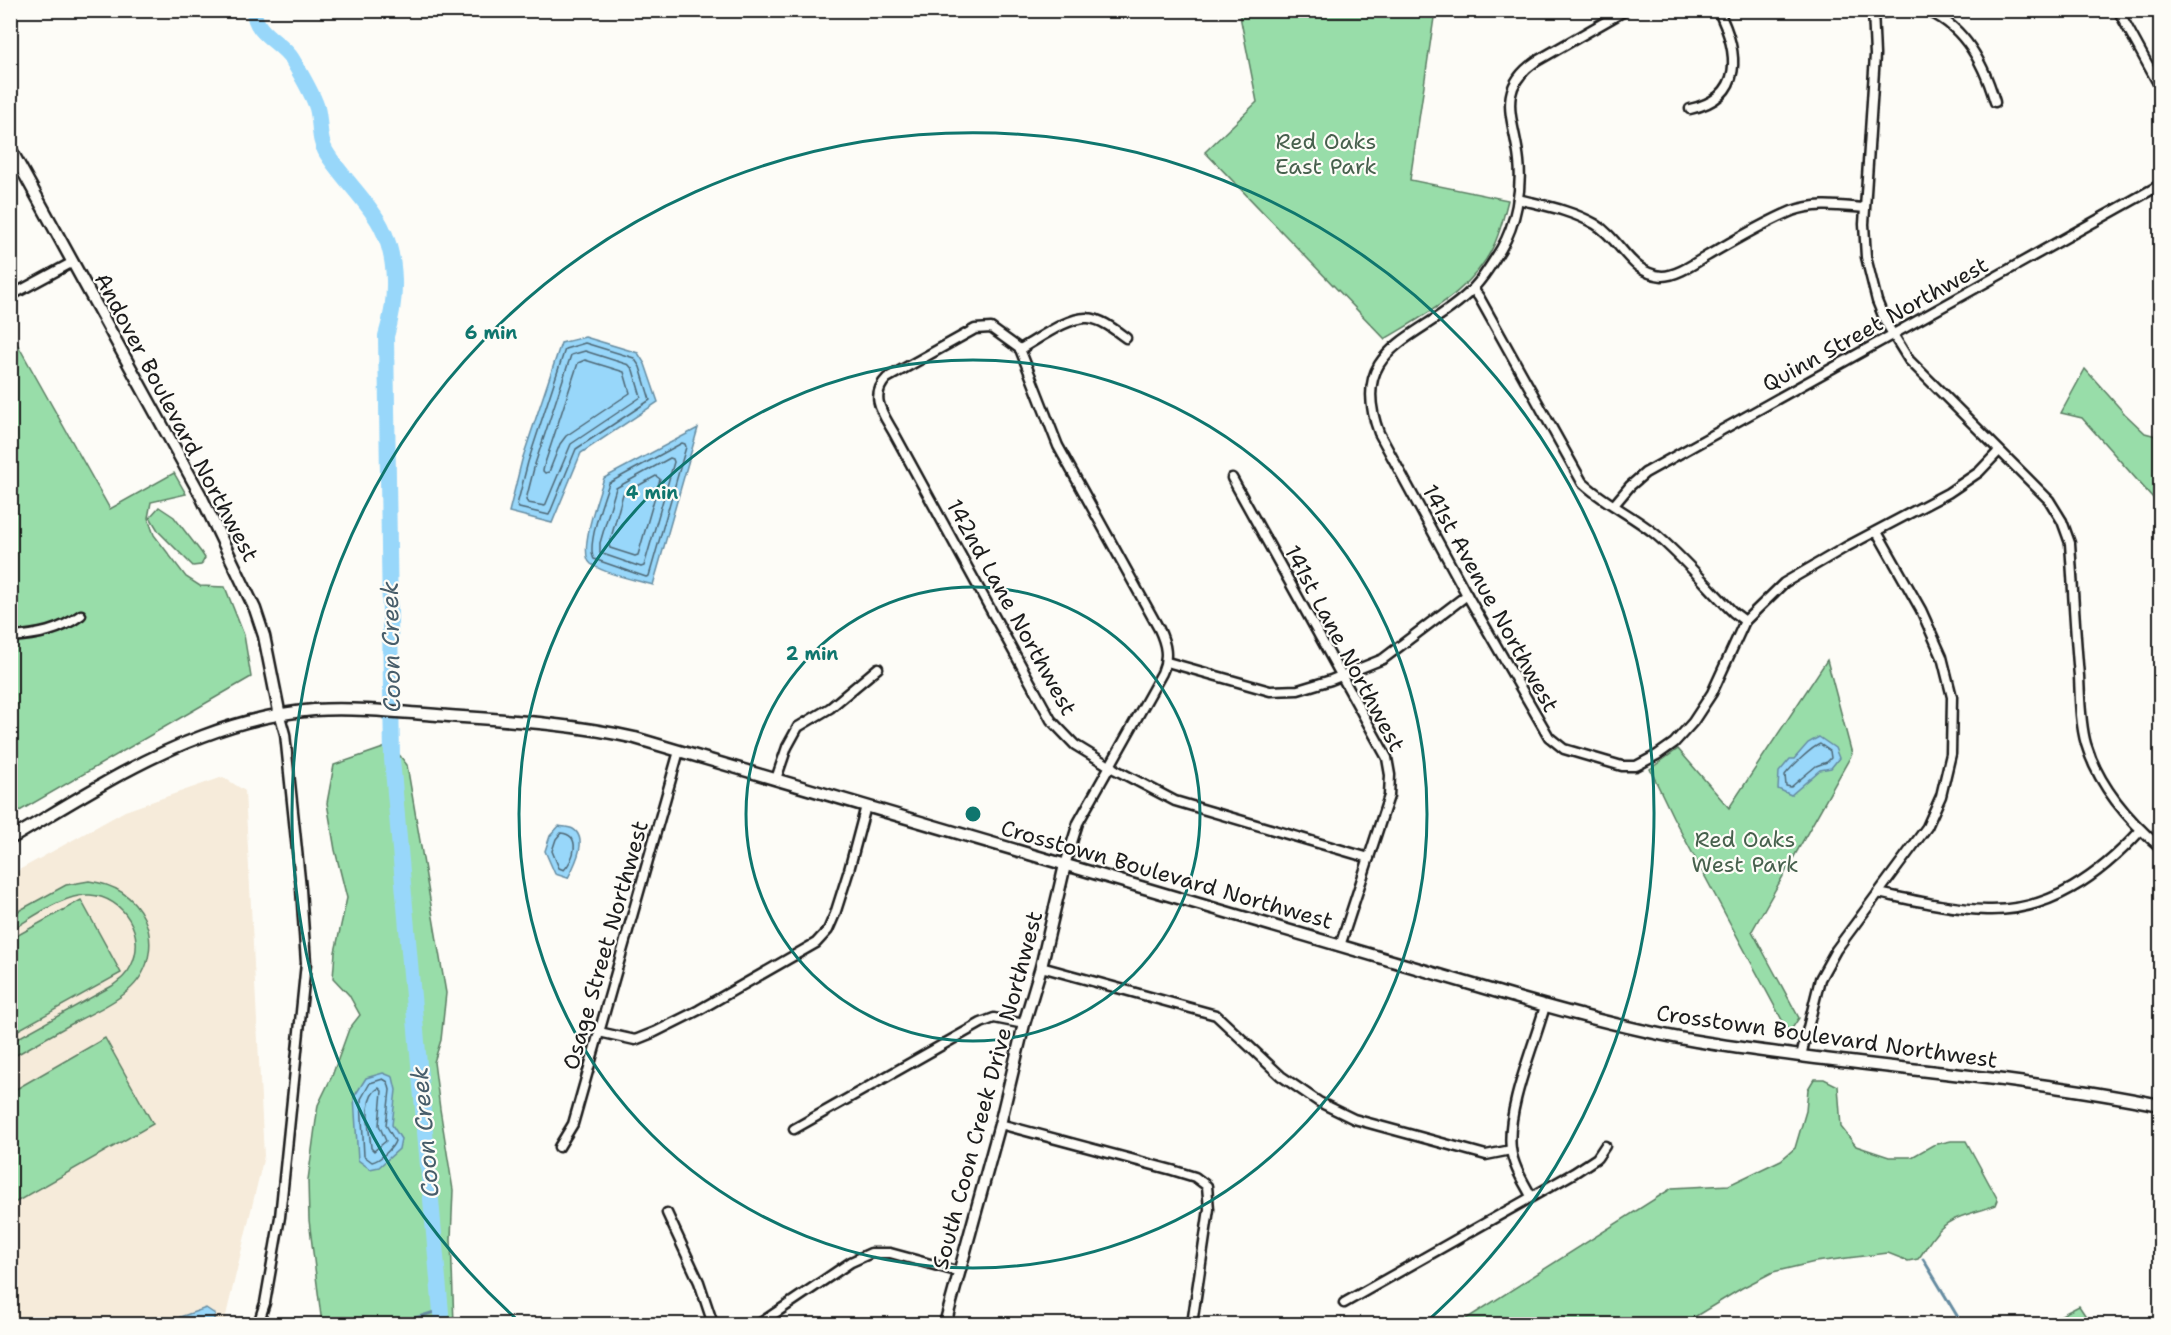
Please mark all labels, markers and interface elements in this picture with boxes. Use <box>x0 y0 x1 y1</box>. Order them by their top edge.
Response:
park label: Red Oaks East Park <box>1275 127 1377 181</box>
street label: Quinn Street Northwest <box>1757 250 1993 399</box>
street label: Andover Boulevard Northwest <box>88 268 265 567</box>
text: 6 min <box>465 321 517 345</box>
street label: 141st Avenue Northwest <box>1416 479 1565 717</box>
text: 4 min <box>626 481 678 505</box>
street label: 142nd Lane Northwest <box>940 494 1083 721</box>
street label: 141st Lane Northwest <box>1278 540 1411 757</box>
water label: Coon Creek <box>374 581 408 713</box>
text: 2 min <box>786 642 838 666</box>
centre of rings <box>963 804 983 824</box>
street label: Crosstown Boulevard Northwest <box>998 813 1336 936</box>
street label: Osage Street Northwest <box>556 817 655 1073</box>
park label: Red Oaks West Park <box>1691 825 1799 879</box>
street label: South Coon Creek Drive Northwest <box>926 908 1049 1273</box>
street label: Crosstown Boulevard Northwest <box>1655 998 1999 1075</box>
water label: Coon Creek <box>403 1065 447 1199</box>

